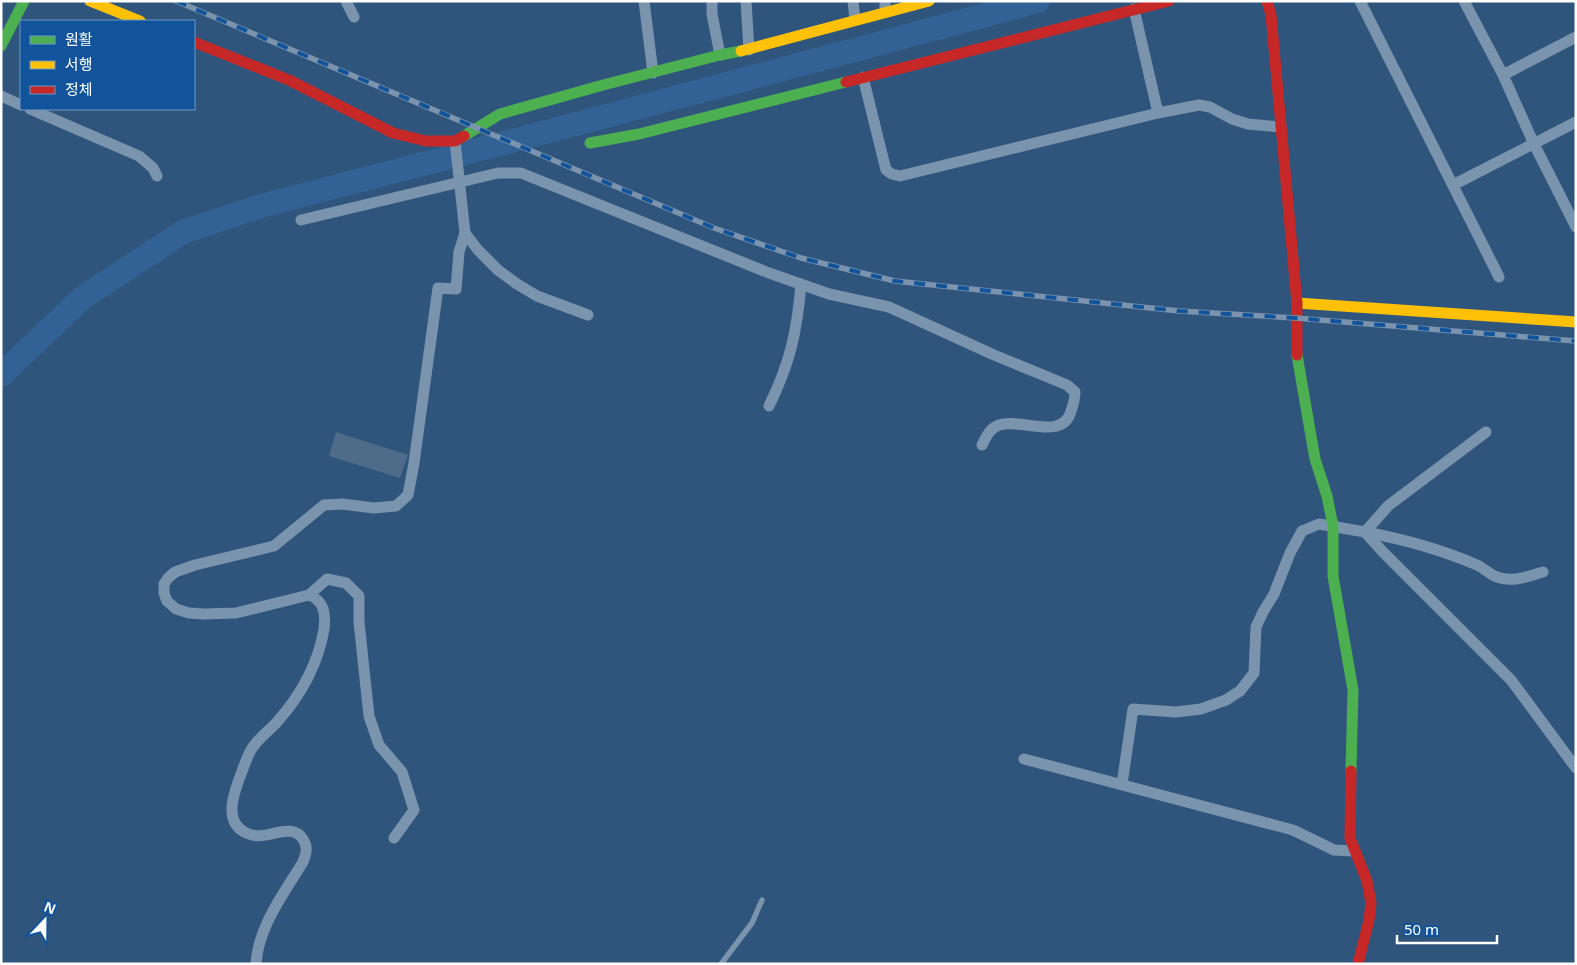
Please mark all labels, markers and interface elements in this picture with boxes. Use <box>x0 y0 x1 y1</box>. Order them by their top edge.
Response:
legend <box>20 20 195 110</box>
text: 원활 <box>65 29 93 49</box>
text: 서행 <box>65 54 93 74</box>
text: 정체 <box>65 79 93 99</box>
north arrow <box>20 895 70 945</box>
text: N <box>41 897 59 918</box>
scale bar <box>1397 912 1497 944</box>
text: 50 m <box>1404 919 1439 939</box>

